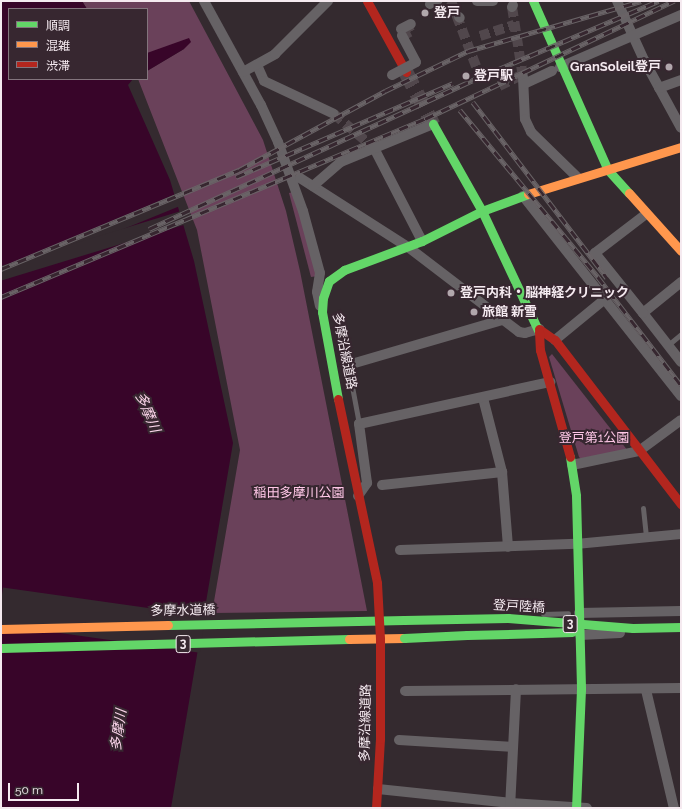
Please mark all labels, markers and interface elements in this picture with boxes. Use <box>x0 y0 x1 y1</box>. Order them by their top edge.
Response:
place label: 登戸 <box>434 5 460 21</box>
marker: 登戸 <box>419 7 431 19</box>
legend <box>8 8 148 80</box>
text: 順調 <box>46 19 70 33</box>
text: 混雑 <box>46 39 70 53</box>
text: 渋滞 <box>46 59 70 73</box>
place label: GranSoleil登戸 <box>570 59 661 75</box>
marker: GranSoleil登戸 <box>664 62 674 72</box>
place label: 登戸駅 <box>474 68 513 84</box>
marker: 登戸駅 <box>461 71 471 81</box>
place label: 登戸内科・脳神経クリニック <box>460 285 629 301</box>
marker: 登戸内科・脳神経クリニック <box>445 287 457 299</box>
place label: 旅館 新雪 <box>482 304 537 320</box>
marker: 旅館 新雪 <box>469 307 479 317</box>
street label: 多摩沿線道路 <box>329 311 359 391</box>
water label: 多摩川 <box>132 389 164 435</box>
park label: 登戸第1公園 <box>559 430 629 446</box>
park label: 稲田多摩川公園 <box>254 485 344 501</box>
street label: 登戸陸橋 <box>493 598 545 616</box>
street label: 多摩水道橋 <box>150 603 216 619</box>
road number: 3 <box>562 614 578 634</box>
road number: 3 <box>175 634 191 654</box>
street label: 多摩沿線道路 <box>358 684 374 762</box>
water label: 多摩川 <box>107 708 129 752</box>
scale bar <box>10 775 81 801</box>
text: 50 m <box>15 783 43 797</box>

